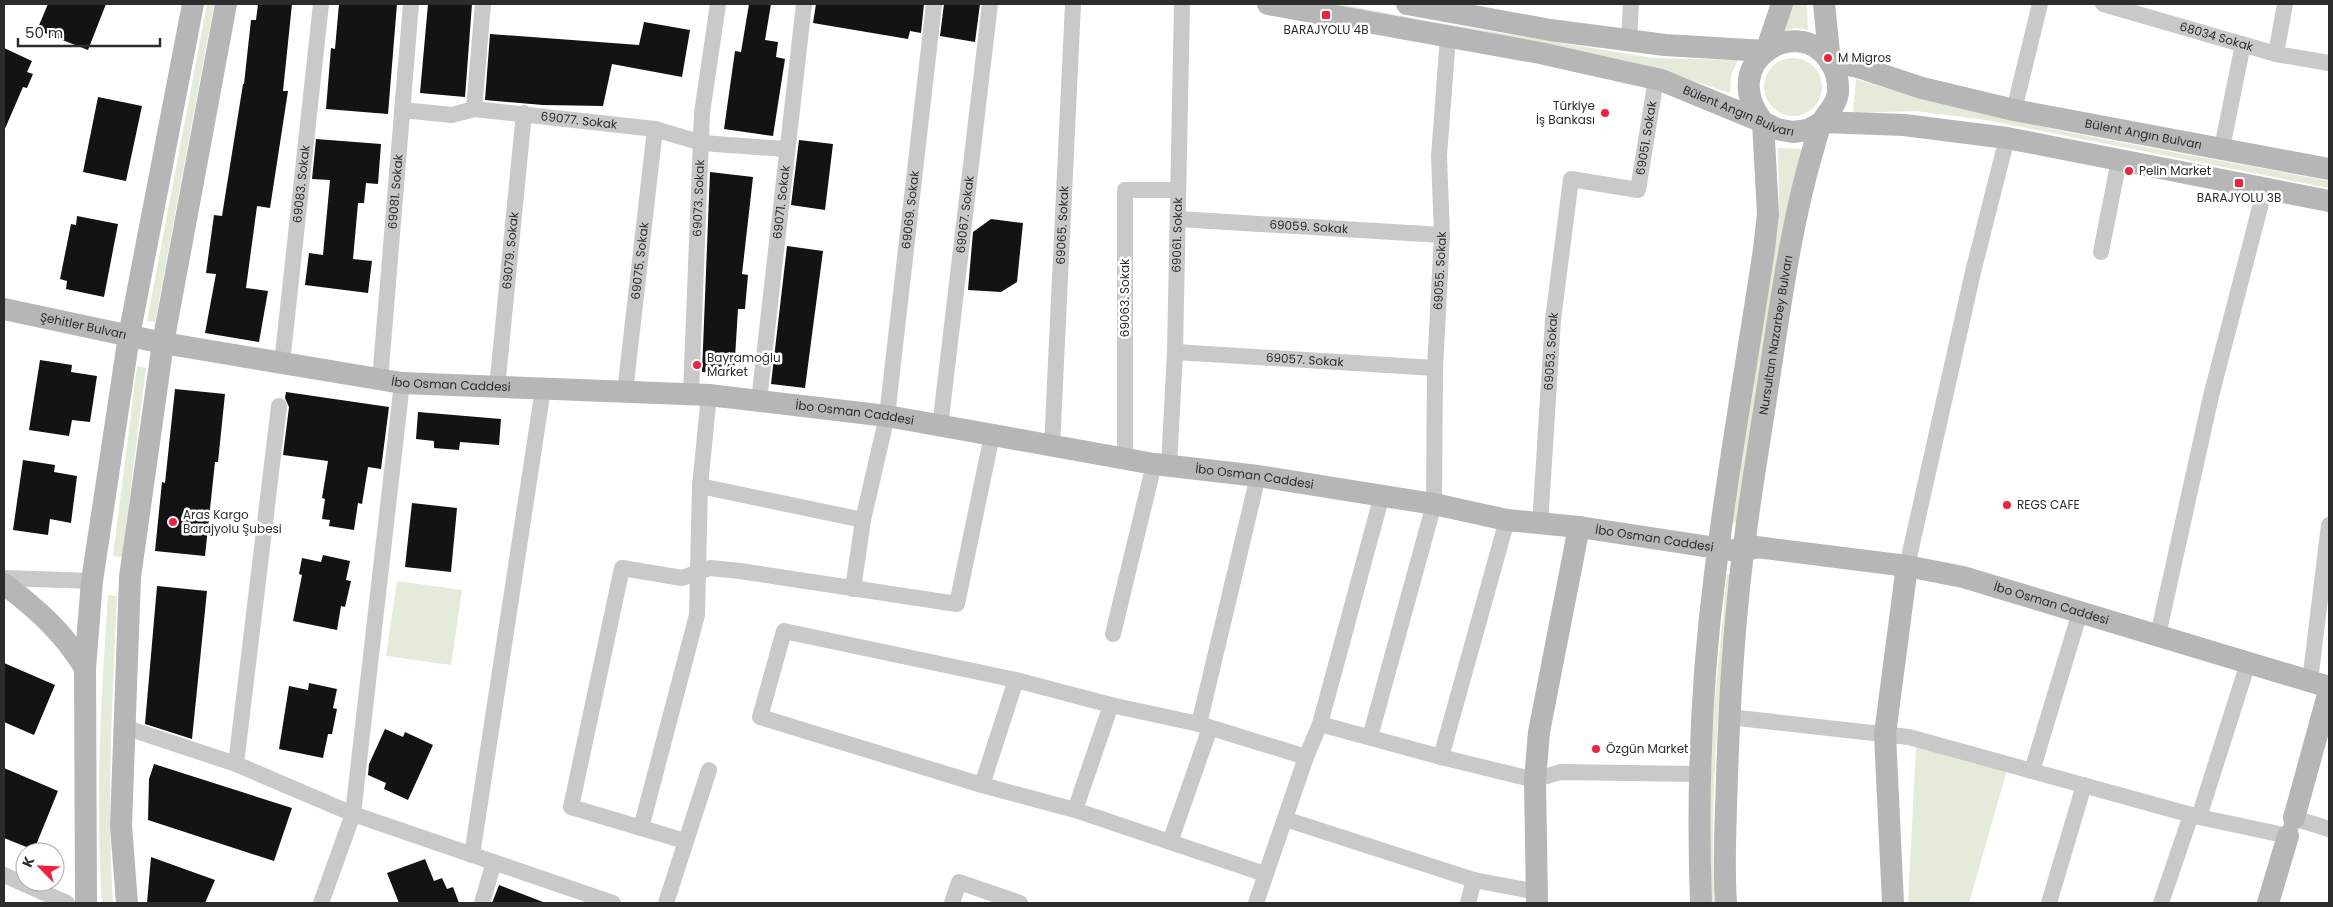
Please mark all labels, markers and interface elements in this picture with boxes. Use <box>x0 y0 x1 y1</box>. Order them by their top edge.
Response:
marker: BARAJYOLU 4B <box>1320 9 1332 21</box>
scale bar <box>18 15 160 47</box>
street label: 68034 Sokak <box>2178 18 2256 55</box>
place label: BARAJYOLU 4B <box>1283 21 1369 38</box>
text: 50 m <box>25 22 63 43</box>
place label: M Migros <box>1838 49 1891 66</box>
marker: M Migros <box>1822 52 1834 64</box>
street label: Bülent Angın Bulvarı <box>1680 81 1795 140</box>
place label: Türkiye İş Bankası <box>1536 97 1595 128</box>
street label: 69051. Sokak <box>1632 99 1660 176</box>
street label: 69077. Sokak <box>540 107 619 133</box>
marker: Türkiye İş Bankası <box>1599 107 1611 119</box>
street label: Bülent Angın Bulvarı <box>2084 114 2203 153</box>
street label: 69083. Sokak <box>288 143 314 224</box>
street label: 69081. Sokak <box>383 153 407 230</box>
street label: 69073. Sokak <box>688 158 708 237</box>
place label: Pelin Market <box>2139 162 2211 179</box>
street label: 69071. Sokak <box>768 164 794 240</box>
marker: Pelin Market <box>2123 165 2135 177</box>
street label: 69069. Sokak <box>897 169 923 250</box>
street label: 69067. Sokak <box>952 174 978 254</box>
marker: BARAJYOLU 3B <box>2233 177 2245 189</box>
street label: 69065. Sokak <box>1052 185 1072 265</box>
place label: BARAJYOLU 3B <box>2197 189 2281 206</box>
street label: 69061. Sokak <box>1168 197 1186 273</box>
street label: 69079. Sokak <box>498 210 522 290</box>
street label: 69059. Sokak <box>1269 216 1349 237</box>
street label: 69075. Sokak <box>627 220 652 300</box>
street label: 69055. Sokak <box>1429 230 1450 311</box>
street label: Nursultan Nazarbey Bulvarı <box>1755 254 1797 416</box>
street label: 69063. Sokak <box>1116 258 1133 337</box>
street label: Şehitler Bulvarı <box>39 308 128 343</box>
street label: 69053. Sokak <box>1540 310 1562 391</box>
place label: Bayramoğlu Market <box>707 349 781 380</box>
street label: 69057. Sokak <box>1265 349 1345 370</box>
marker: Bayramoğlu Market <box>691 359 703 371</box>
street label: İbo Osman Caddesi <box>390 372 511 395</box>
street label: İbo Osman Caddesi <box>795 396 916 429</box>
street label: İbo Osman Caddesi <box>1194 460 1315 493</box>
place label: REGS CAFE <box>2017 496 2080 513</box>
marker: REGS CAFE <box>2001 499 2013 511</box>
place label: Aras Kargo Barajyolu Şubesi <box>183 506 282 537</box>
marker: Aras Kargo Barajyolu Şubesi <box>167 516 179 528</box>
street label: İbo Osman Caddesi <box>1594 521 1715 555</box>
street label: İbo Osman Caddesi <box>1992 578 2111 628</box>
place label: Özgün Market <box>1606 740 1688 757</box>
marker: Özgün Market <box>1590 743 1602 755</box>
north arrow <box>15 842 65 892</box>
text: K <box>17 853 39 870</box>

